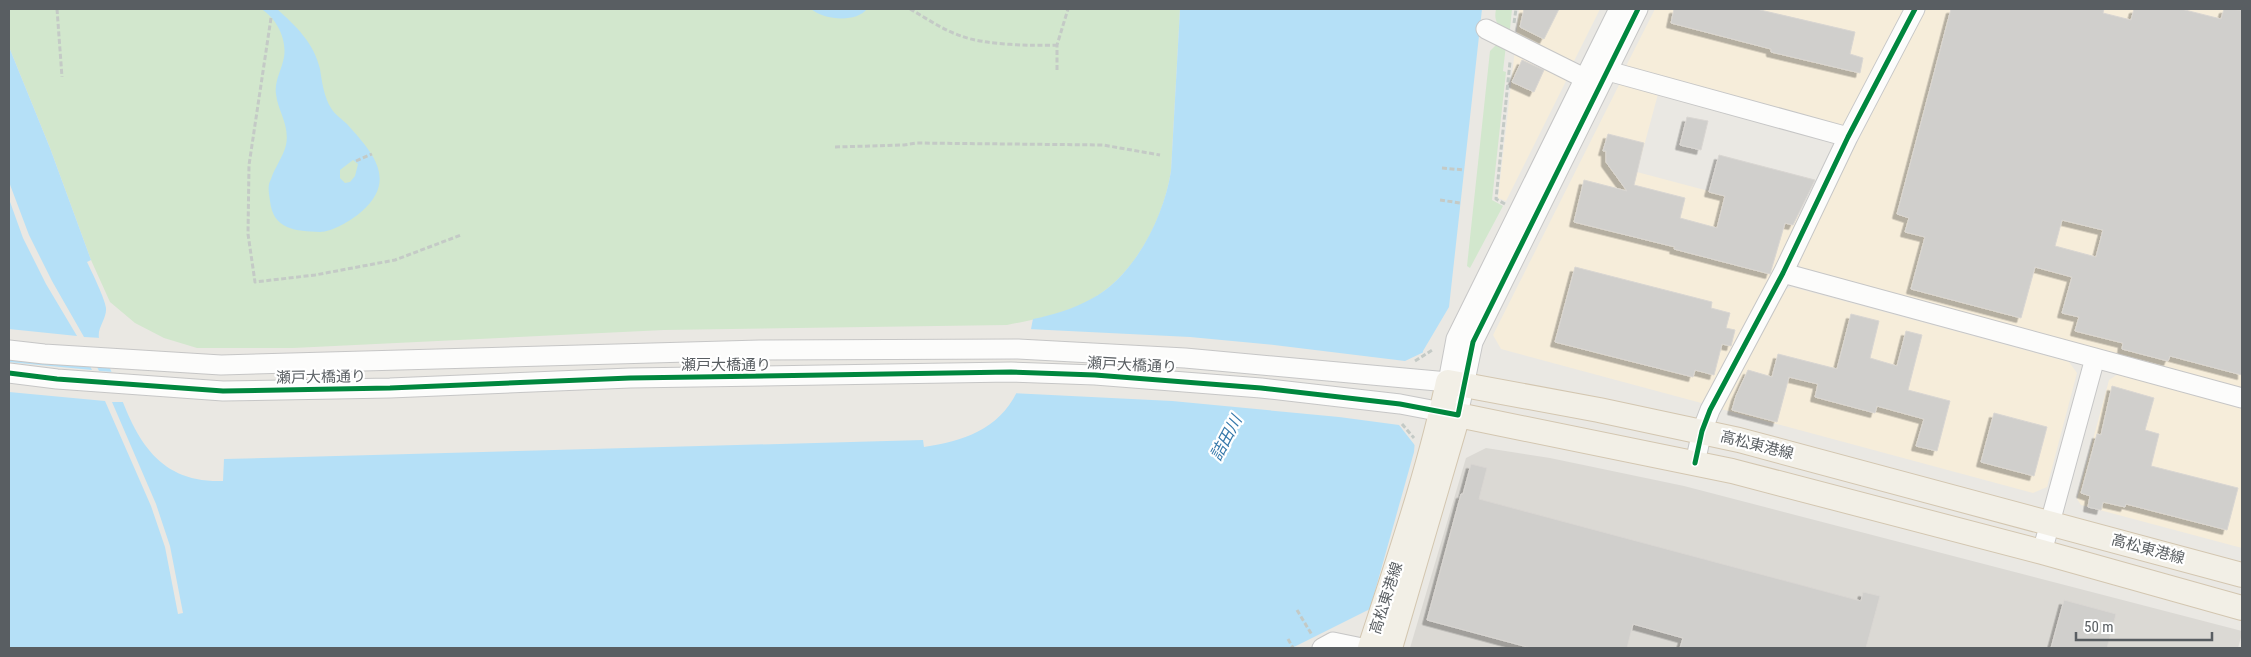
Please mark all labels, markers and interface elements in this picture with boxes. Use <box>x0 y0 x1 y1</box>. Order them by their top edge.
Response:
street label: 瀬戸大橋通り <box>1087 354 1177 376</box>
street label: 瀬戸大橋通り <box>681 356 771 374</box>
street label: 瀬戸大橋通り <box>276 367 366 387</box>
water label: 詰田川 <box>1206 411 1247 464</box>
street label: 高松東港線 <box>1718 427 1796 463</box>
street label: 高松東港線 <box>2109 531 2187 567</box>
street label: 高松東港線 <box>1366 560 1406 636</box>
scale bar <box>2076 610 2212 642</box>
text: 50 m <box>2084 618 2114 636</box>

